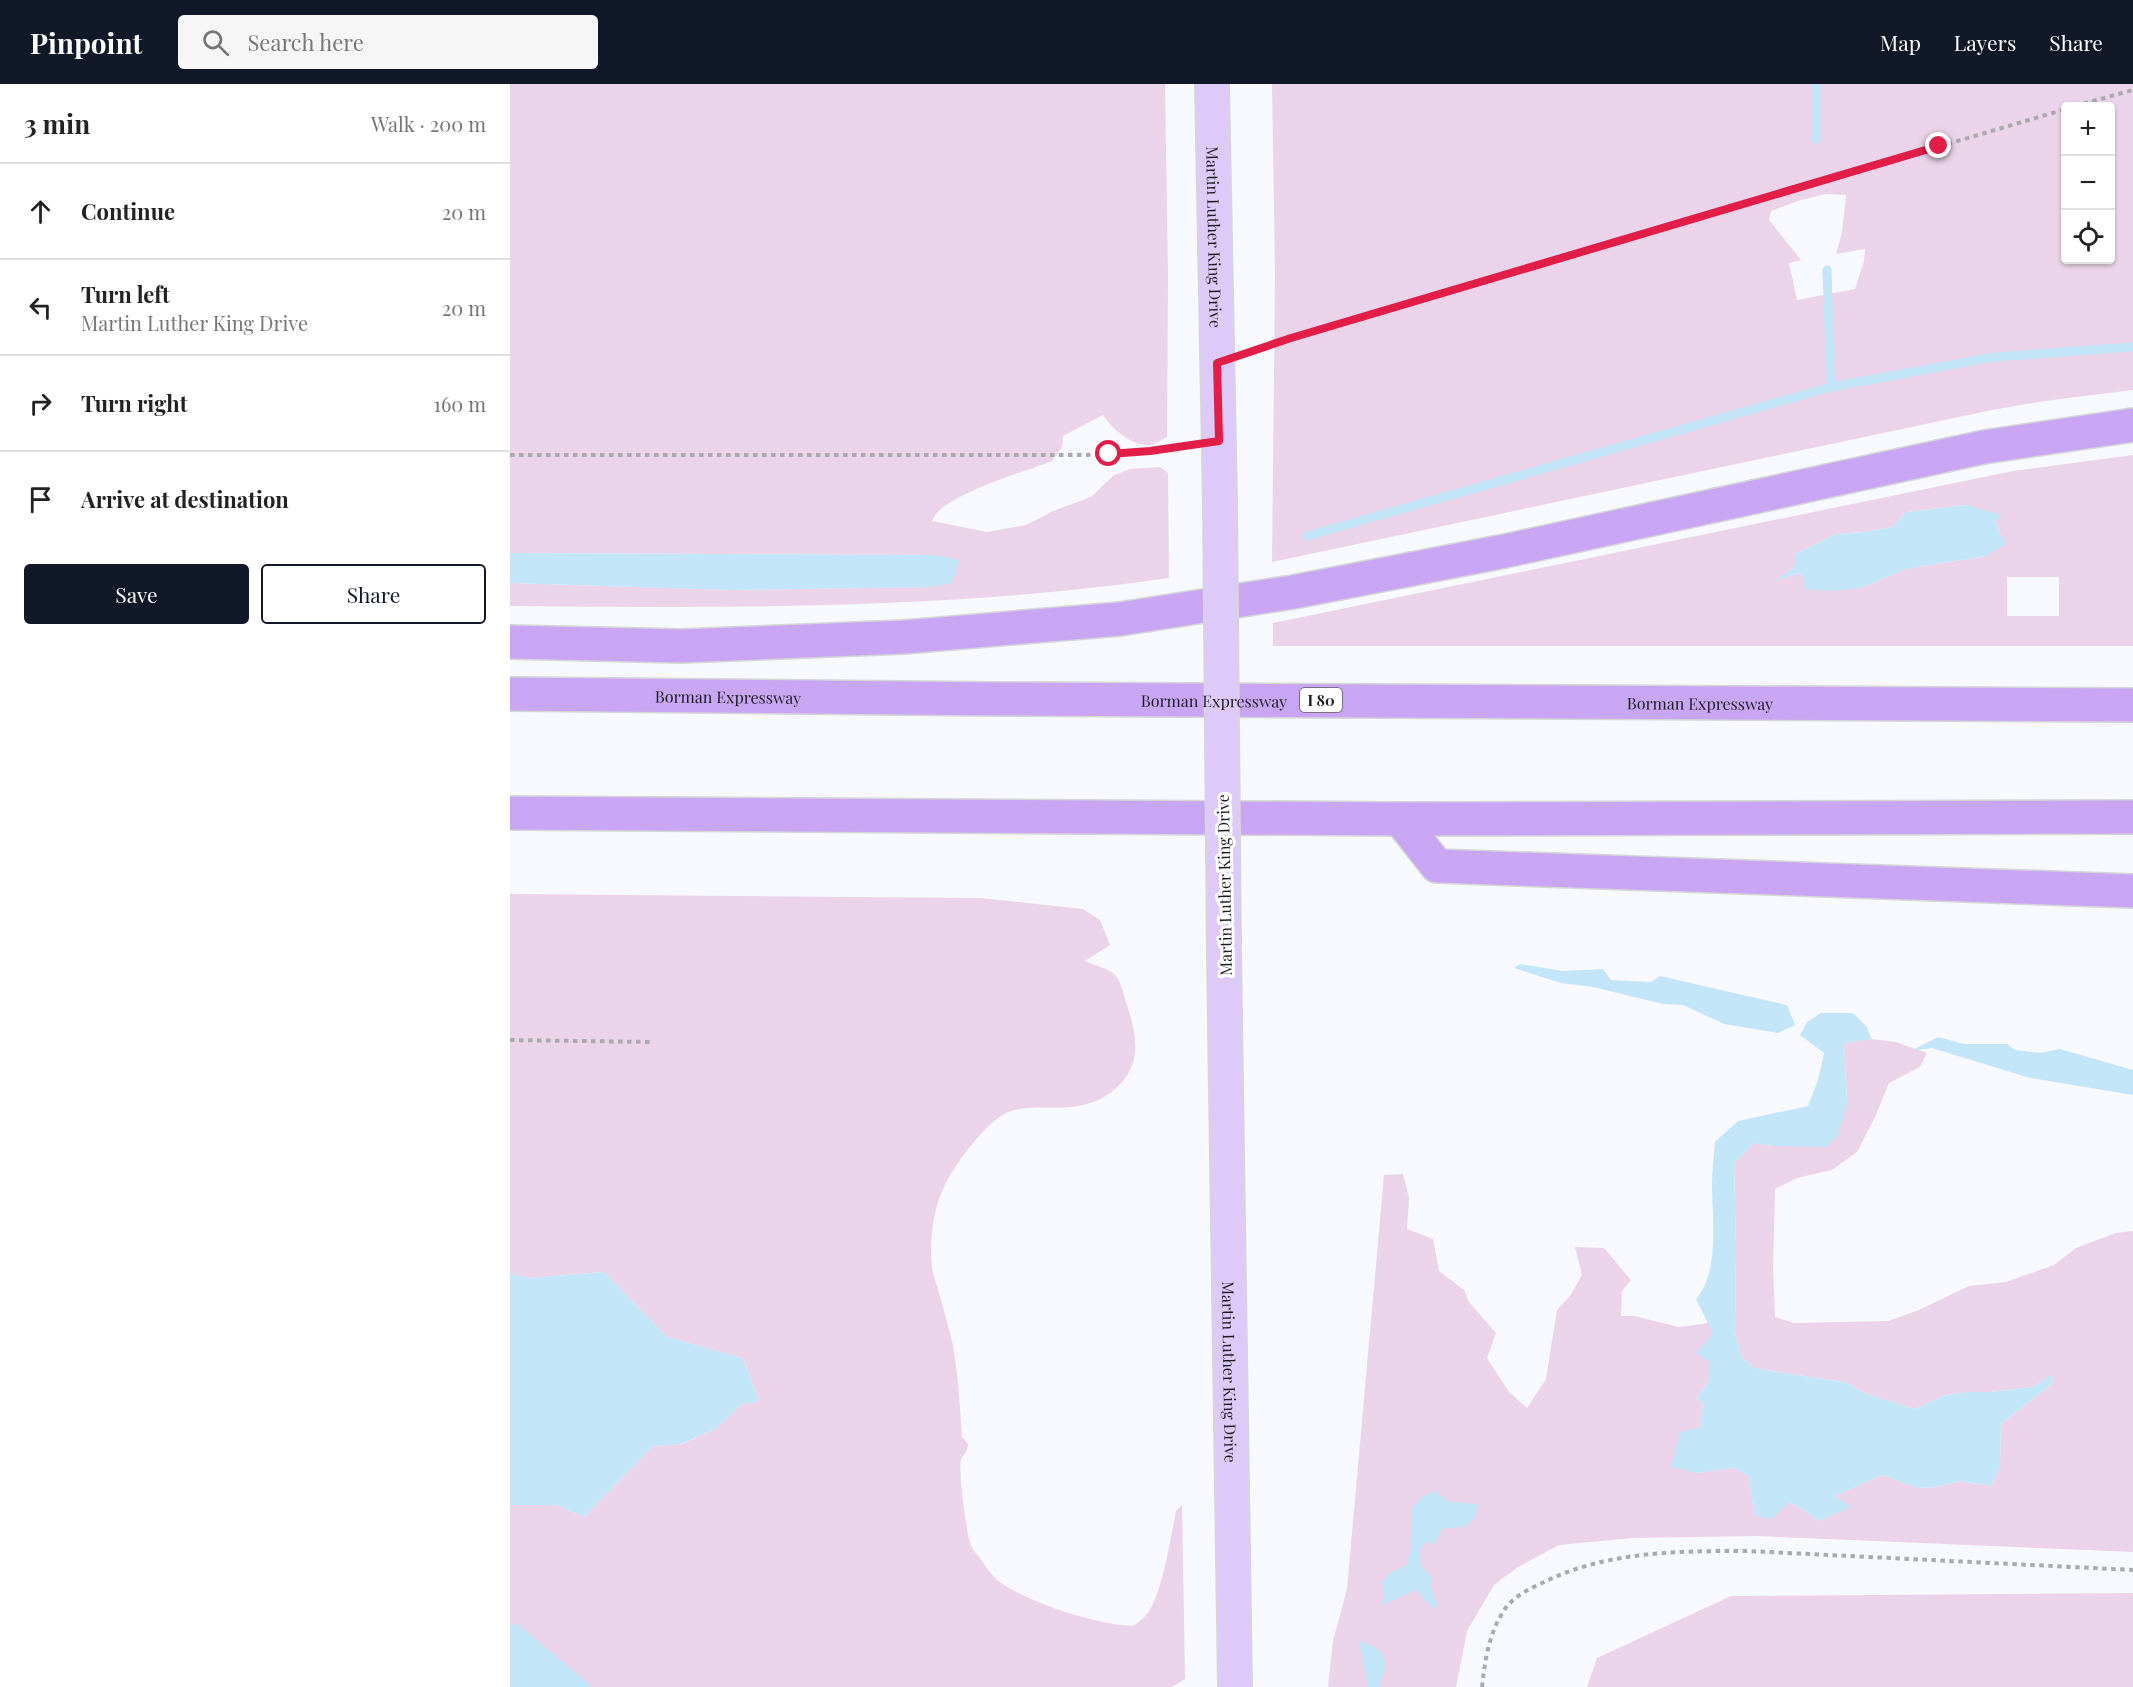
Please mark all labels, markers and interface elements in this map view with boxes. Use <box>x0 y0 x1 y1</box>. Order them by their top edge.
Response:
search box <box>178 15 598 69</box>
text: Pinpoint <box>30 24 142 61</box>
icon: search <box>199 26 232 59</box>
text: Search here <box>247 27 364 57</box>
text: Map <box>1880 28 1921 56</box>
text: Layers <box>1954 28 2016 56</box>
text: Share <box>2049 28 2103 56</box>
map controls <box>2061 102 2115 264</box>
button: + <box>2061 102 2115 156</box>
text: 3 min <box>24 106 90 141</box>
text: Walk · 200 m <box>371 110 486 137</box>
route end <box>1925 132 1951 158</box>
street label: Martin Luther King Drive <box>1203 146 1227 328</box>
button: − <box>2061 156 2115 210</box>
icon: ahead <box>24 195 57 228</box>
text: Continue <box>81 196 175 226</box>
text: 20 m <box>442 198 486 225</box>
button: locate <box>2061 210 2115 264</box>
text: Turn left <box>81 279 170 309</box>
icon: left <box>24 291 57 324</box>
text: 20 m <box>442 294 486 321</box>
text: Martin Luther King Drive <box>81 309 308 336</box>
icon: right <box>24 387 57 420</box>
text: Turn right <box>81 388 187 418</box>
text: 160 m <box>434 390 486 417</box>
route start <box>1095 440 1121 466</box>
icon: arrive <box>24 483 57 516</box>
text: Arrive at destination <box>81 484 289 514</box>
button: Save <box>24 564 249 624</box>
button: Share <box>261 564 486 624</box>
street label: Borman Expressway <box>655 685 801 707</box>
road number: I 80 <box>1300 688 1342 712</box>
street label: Borman Expressway <box>1141 689 1287 711</box>
street label: Borman Expressway <box>1627 692 1773 714</box>
street label: Martin Luther King Drive <box>1212 794 1236 976</box>
street label: Martin Luther King Drive <box>1218 1281 1242 1463</box>

